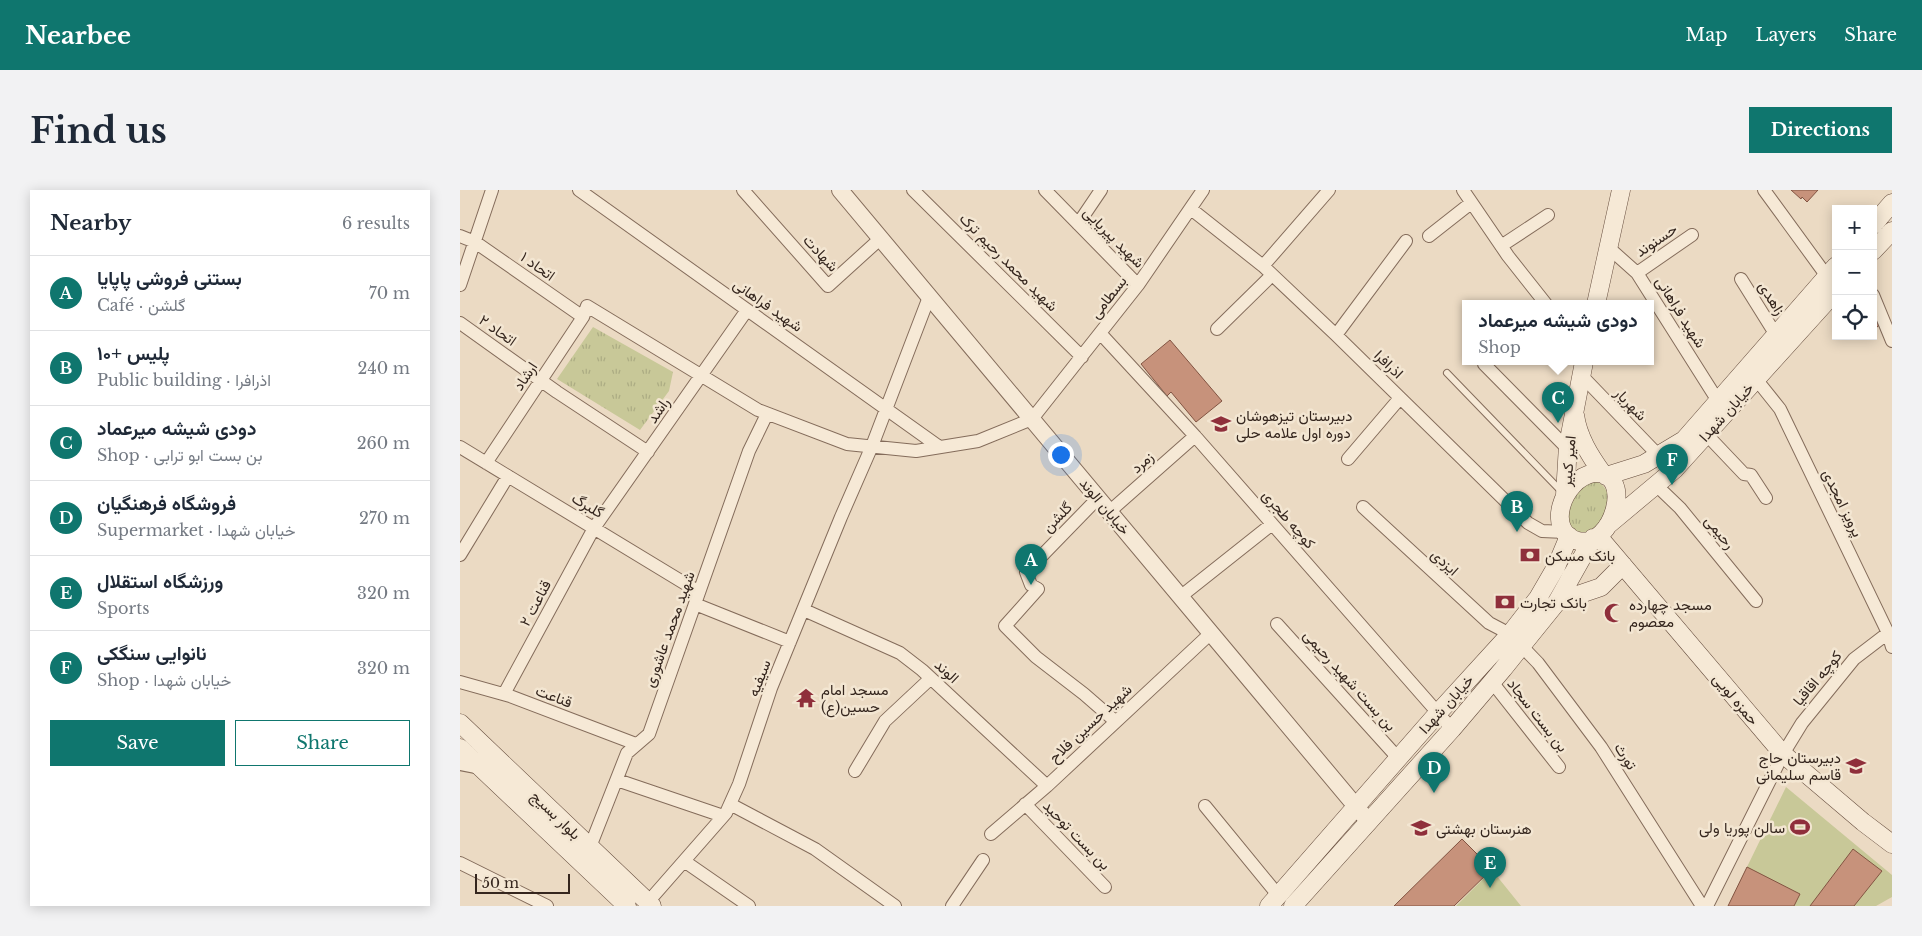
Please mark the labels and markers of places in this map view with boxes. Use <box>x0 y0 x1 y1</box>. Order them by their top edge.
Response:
pin: C <box>1542 382 1574 423</box>
place label: دبیرستان تیزهوشان دوره اول علامه حلی <box>1236 406 1352 443</box>
school or university icon: دبیرستان تیزهوشان دوره اول علامه حلی <box>1210 413 1232 435</box>
pin: F <box>1656 444 1688 485</box>
pin: B <box>1501 491 1533 532</box>
pin: A <box>1015 544 1047 585</box>
bank icon: بانک مسکن <box>1519 544 1541 566</box>
place label: بانک مسکن <box>1545 546 1615 566</box>
bank icon: بانک تجارت <box>1494 591 1516 613</box>
place label: بانک تجارت <box>1520 593 1587 612</box>
place label: مسجد چهارده معصوم <box>1629 595 1712 632</box>
mosque icon: مسجد چهارده معصوم <box>1603 602 1625 624</box>
place label: مسجد امام حسین(ع) <box>821 680 889 718</box>
temple icon: مسجد امام حسین(ع) <box>795 687 817 709</box>
place label: دبیرستان حاج قاسم سلیمانی <box>1756 748 1841 785</box>
pin: D <box>1418 752 1450 793</box>
school or university icon: دبیرستان حاج قاسم سلیمانی <box>1845 755 1867 777</box>
sports icon: سالن پوریا ولی <box>1789 816 1811 838</box>
school or university icon: هنرستان بهشتی <box>1410 817 1432 839</box>
place label: سالن پوریا ولی <box>1699 818 1785 838</box>
place label: هنرستان بهشتی <box>1436 819 1532 839</box>
pin: E <box>1474 847 1506 888</box>

